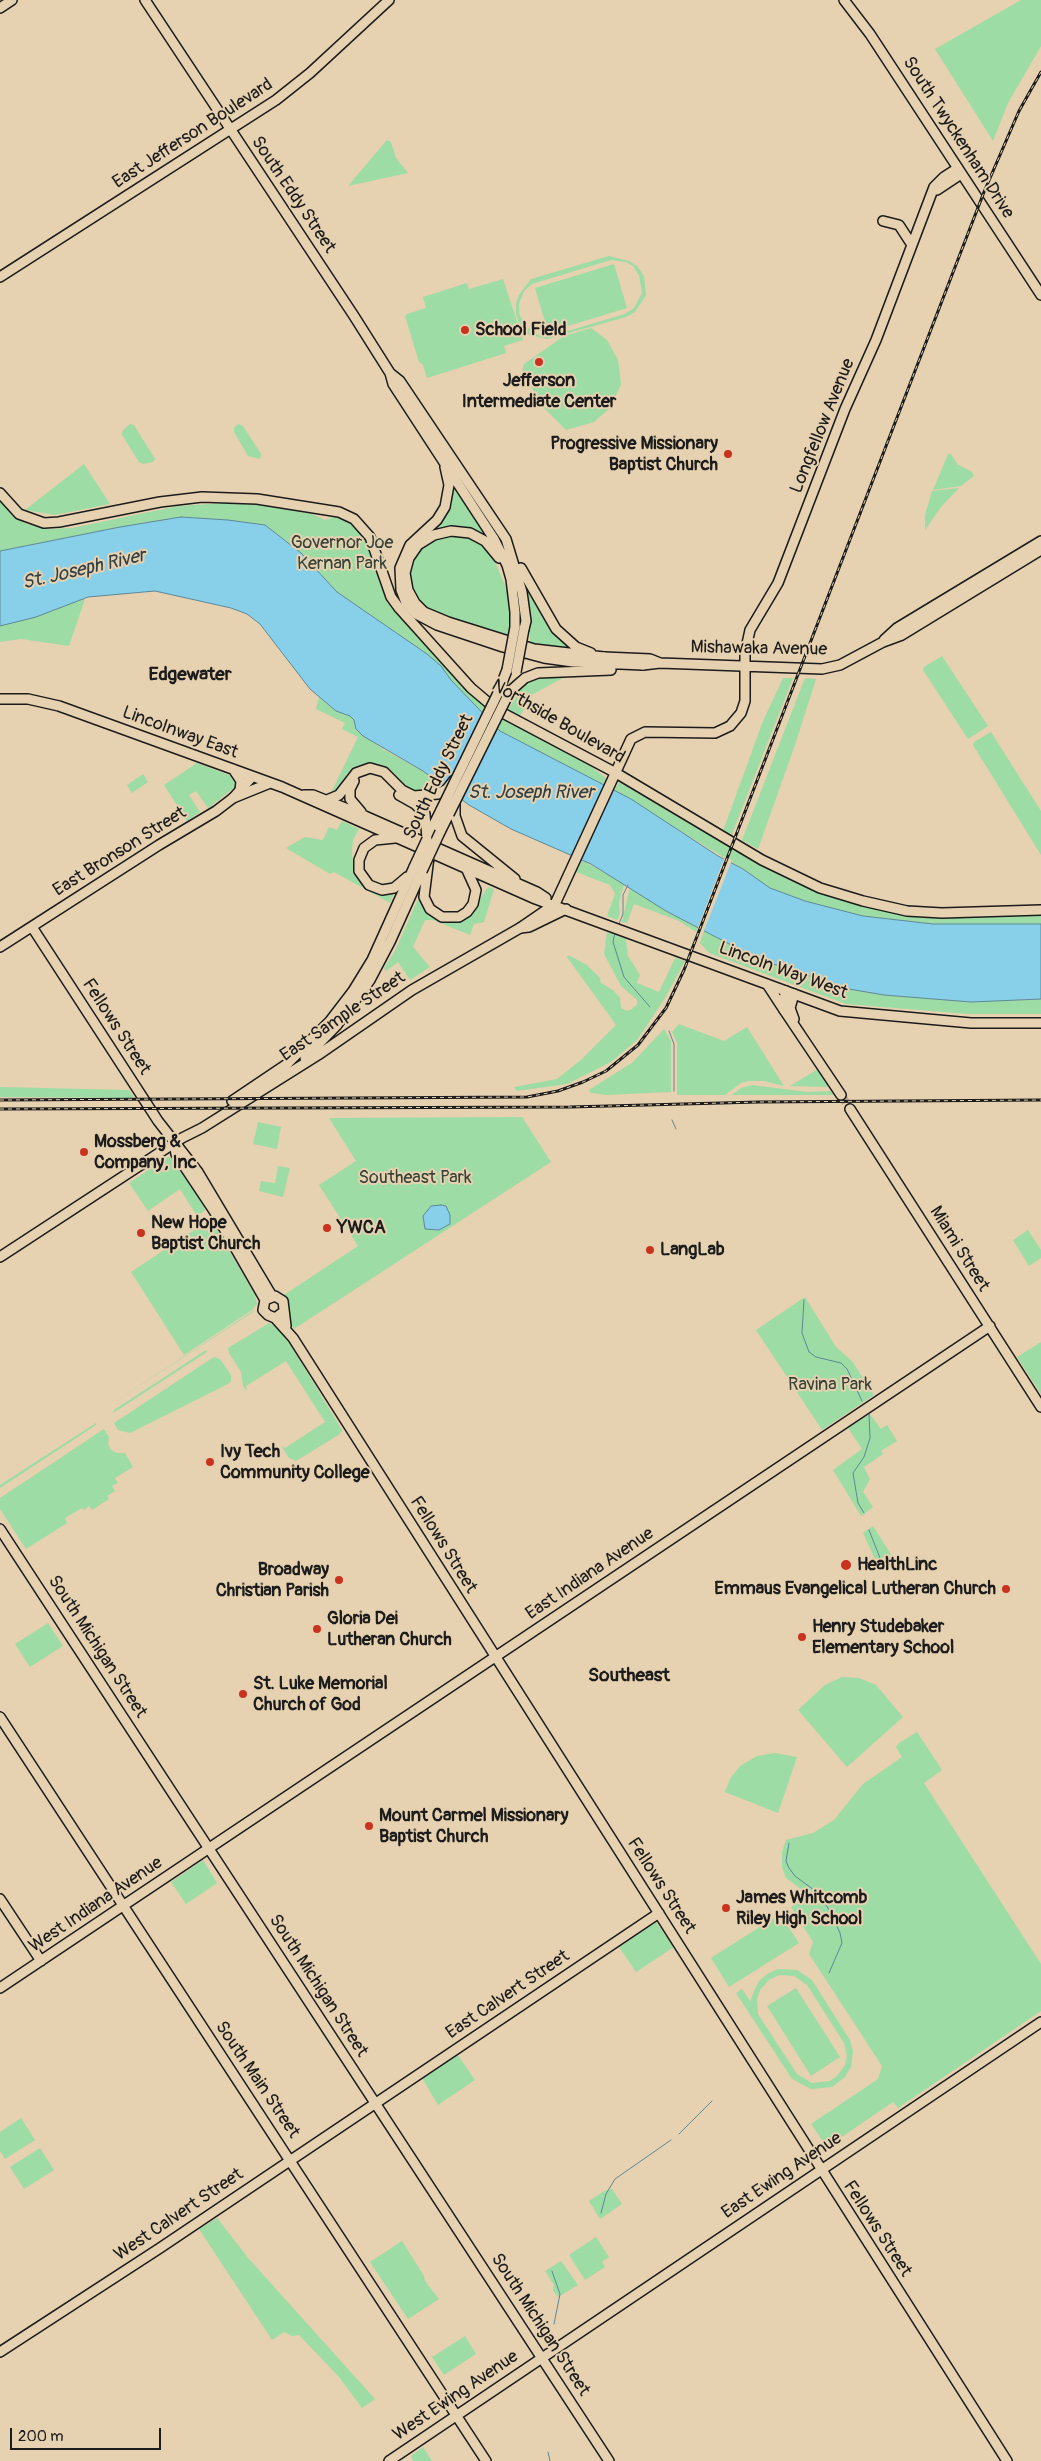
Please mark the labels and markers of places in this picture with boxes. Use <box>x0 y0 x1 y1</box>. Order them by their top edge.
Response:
place label: School Field <box>475 319 567 341</box>
marker: School Field <box>459 324 471 336</box>
marker: Jefferson Intermediate Center <box>533 356 545 368</box>
place label: Jefferson Intermediate Center <box>462 370 616 412</box>
place label: Progressive Missionary Baptist Church <box>550 433 718 476</box>
marker: Progressive Missionary Baptist Church <box>722 448 734 460</box>
place label: Mossberg & Company, Inc <box>94 1131 197 1174</box>
marker: Mossberg & Company, Inc <box>78 1146 90 1158</box>
place label: New Hope Baptist Church <box>151 1212 260 1254</box>
place label: YWCA <box>337 1217 386 1239</box>
marker: YWCA <box>321 1222 333 1234</box>
marker: New Hope Baptist Church <box>135 1227 147 1239</box>
place label: LangLab <box>660 1239 725 1261</box>
marker: LangLab <box>644 1244 656 1256</box>
place label: Ivy Tech Community College <box>220 1441 370 1484</box>
marker: Ivy Tech Community College <box>204 1456 216 1468</box>
place label: HealthLinc <box>857 1554 937 1576</box>
marker: HealthLinc <box>839 1558 853 1572</box>
place label: Broadway Christian Parish <box>216 1559 329 1602</box>
marker: Broadway Christian Parish <box>333 1574 345 1586</box>
place label: Emmaus Evangelical Lutheran Church <box>714 1578 996 1600</box>
marker: Emmaus Evangelical Lutheran Church <box>1000 1583 1012 1595</box>
place label: Gloria Dei Lutheran Church <box>327 1608 452 1650</box>
place label: Henry Studebaker Elementary School <box>812 1616 954 1658</box>
marker: Gloria Dei Lutheran Church <box>311 1623 323 1635</box>
marker: Henry Studebaker Elementary School <box>796 1631 808 1643</box>
place label: St. Luke Memorial Church of God <box>253 1673 388 1716</box>
marker: St. Luke Memorial Church of God <box>237 1688 249 1700</box>
place label: Mount Carmel Missionary Baptist Church <box>379 1805 568 1848</box>
marker: Mount Carmel Missionary Baptist Church <box>363 1820 375 1832</box>
place label: James Whitcomb Riley High School <box>736 1887 867 1930</box>
marker: James Whitcomb Riley High School <box>720 1902 732 1914</box>

